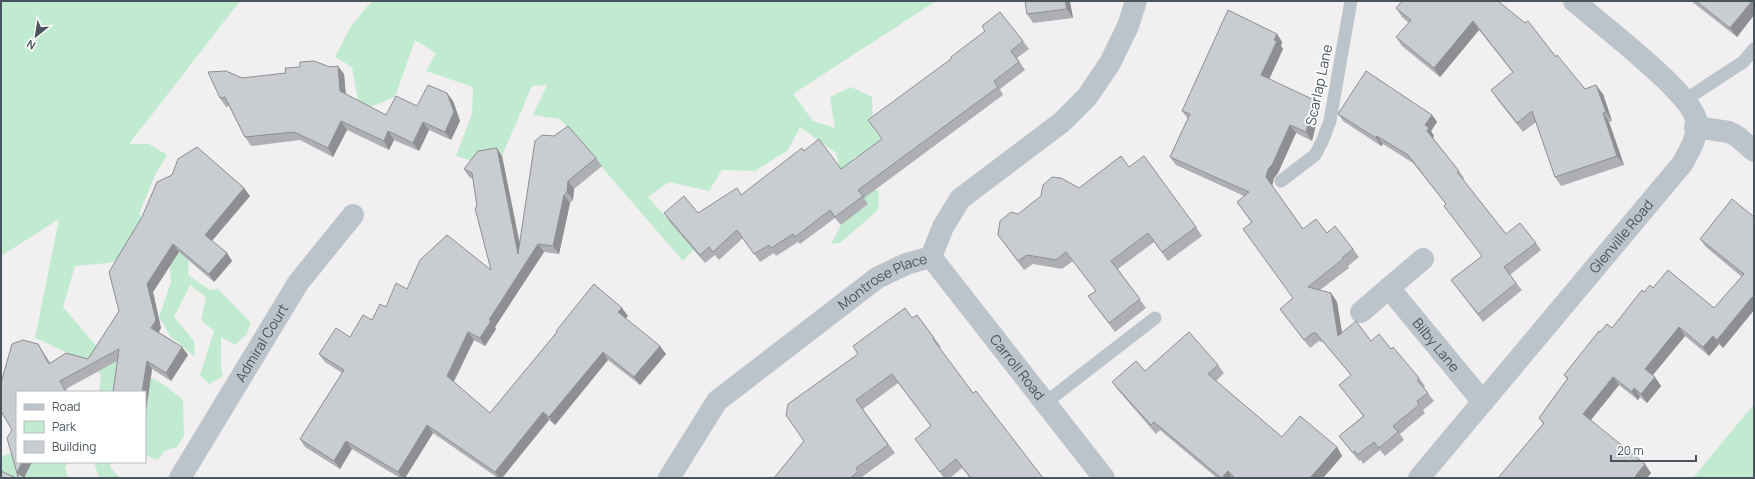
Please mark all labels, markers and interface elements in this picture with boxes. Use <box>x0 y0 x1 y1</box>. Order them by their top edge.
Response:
north arrow <box>16 16 56 56</box>
text: N <box>23 37 38 54</box>
street label: Scarlap Lane <box>1301 42 1336 127</box>
street label: Glenville Road <box>1585 195 1657 277</box>
street label: Montrose Place <box>834 249 929 314</box>
street label: Admiral Court <box>230 300 293 385</box>
street label: Bilby Lane <box>1409 314 1464 376</box>
street label: Carroll Road <box>986 330 1049 404</box>
legend <box>16 391 146 463</box>
text: Road <box>52 398 80 415</box>
text: Park <box>52 418 77 435</box>
scale bar <box>1611 437 1696 463</box>
text: Building <box>52 438 96 455</box>
text: 20 m <box>1617 442 1644 459</box>

